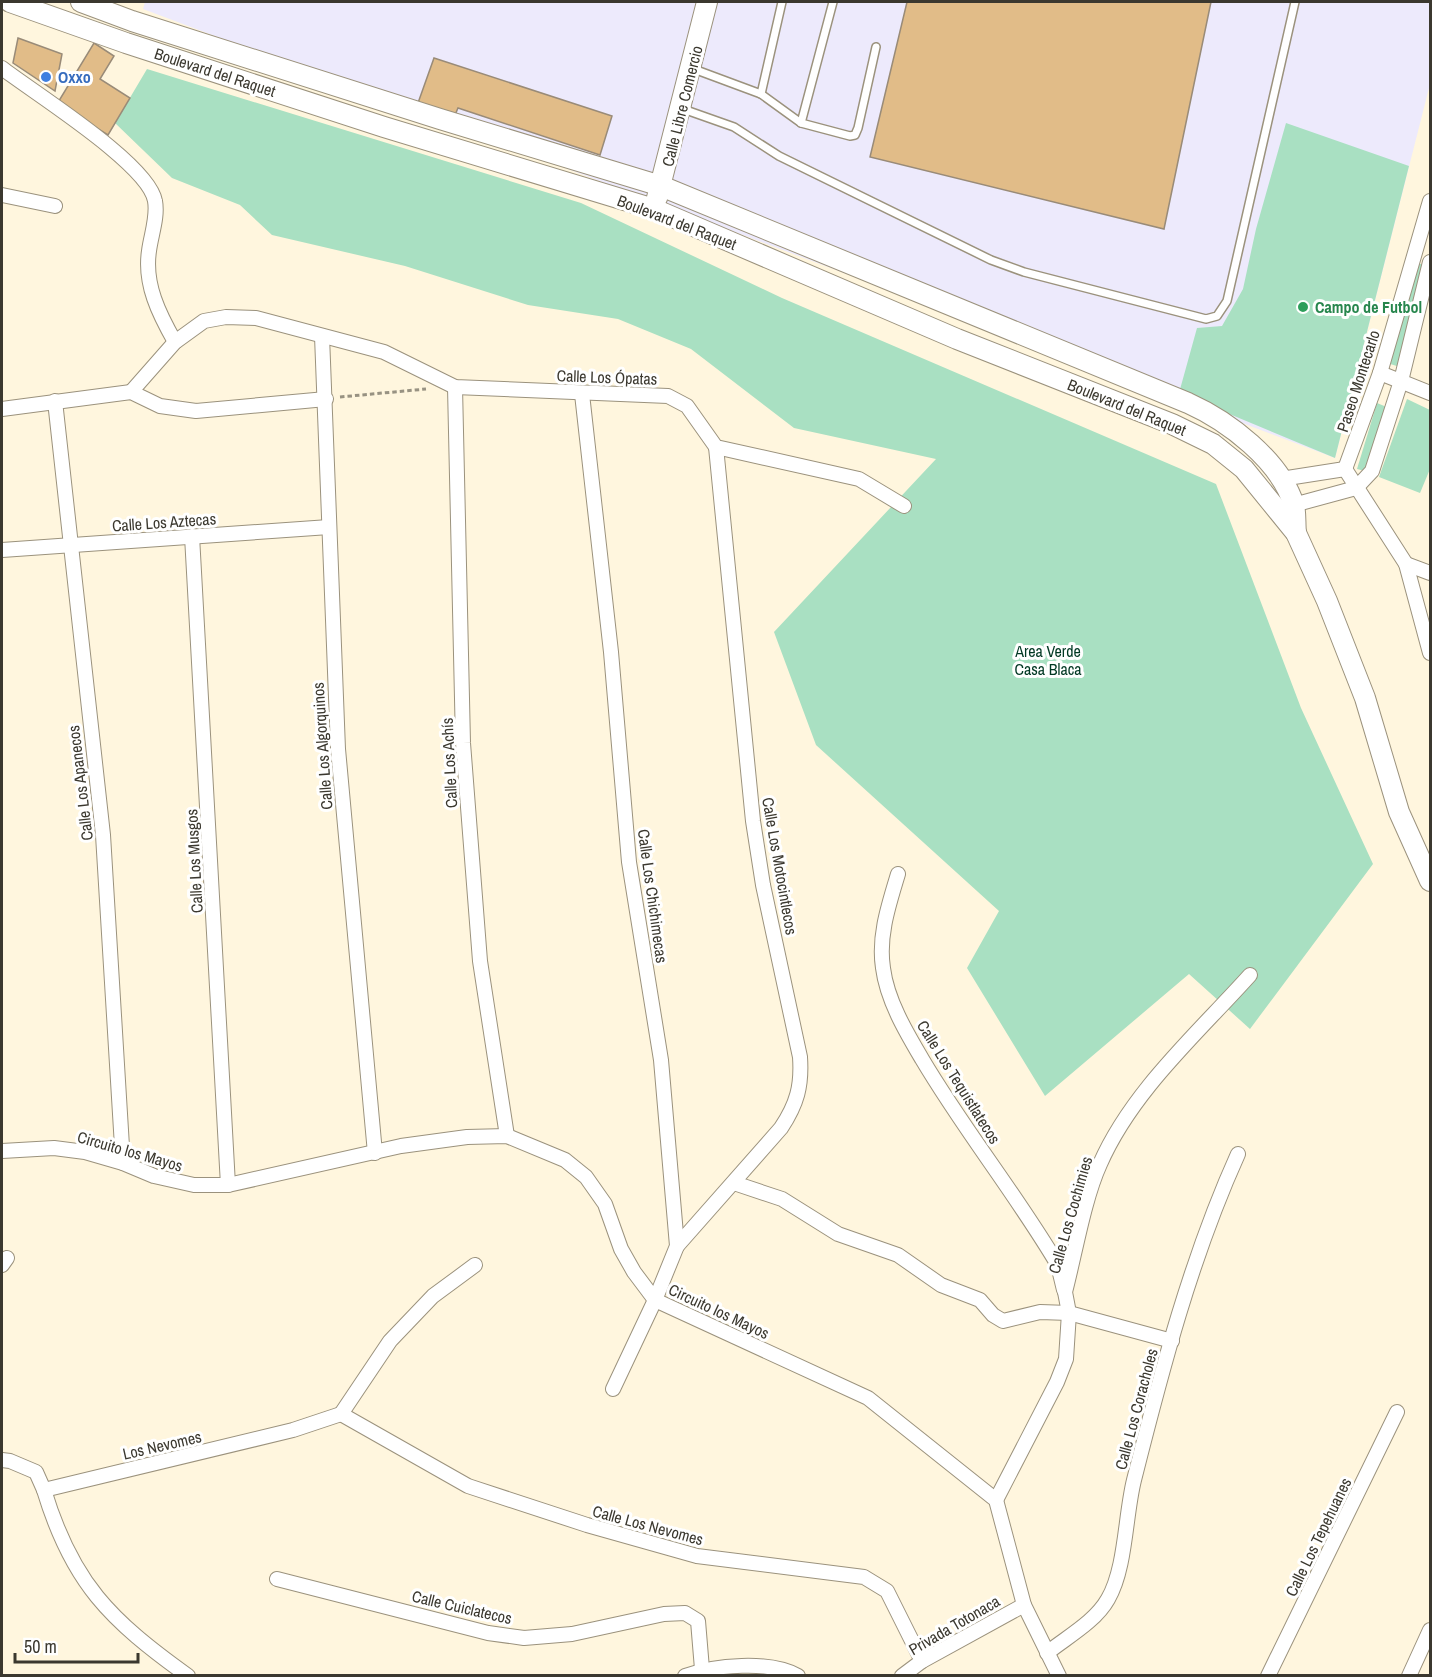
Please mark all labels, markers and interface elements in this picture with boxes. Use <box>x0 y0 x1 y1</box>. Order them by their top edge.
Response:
street label: Boulevard del Raquet <box>152 42 279 102</box>
street label: Calle Libre Comercio <box>656 43 708 169</box>
place label: Oxxo <box>58 66 91 88</box>
marker: Oxxo <box>39 70 53 84</box>
street label: Boulevard del Raquet <box>614 189 740 255</box>
place label: Campo de Futbol <box>1315 296 1422 318</box>
marker: Campo de Futbol <box>1296 300 1310 314</box>
street label: Paseo Montecarlo <box>1331 327 1385 435</box>
street label: Calle Los Ópatas <box>556 364 658 390</box>
street label: Boulevard del Raquet <box>1064 373 1190 441</box>
street label: Calle Los Aztecas <box>111 507 217 537</box>
park label: Area Verde Casa Blaca <box>1014 640 1082 680</box>
street label: Calle Los Algorquinos <box>307 682 337 810</box>
street label: Calle Los Achís <box>436 717 462 809</box>
street label: Calle Los Apanecos <box>62 724 98 842</box>
street label: Calle Los Motocintlecos <box>757 796 803 936</box>
street label: Calle Los Musgos <box>180 808 208 914</box>
street label: Calle Los Chichimecas <box>633 828 673 964</box>
street label: Calle Los Tequistlatecos <box>912 1016 1006 1148</box>
street label: Circuito los Mayos <box>75 1125 185 1177</box>
street label: Calle Los Cochimies <box>1043 1154 1097 1276</box>
street label: Circuito los Mayos <box>665 1278 773 1344</box>
street label: Calle Los Coracholes <box>1109 1346 1163 1472</box>
street label: Los Nevomes <box>120 1425 204 1465</box>
street label: Calle Los Tepehuanes <box>1280 1474 1356 1600</box>
street label: Calle Los Nevomes <box>590 1500 706 1550</box>
street label: Calle Cuiclatecos <box>410 1585 514 1629</box>
street label: Privada Totonaca <box>904 1590 1004 1660</box>
scale bar <box>15 1626 138 1664</box>
text: 50 m <box>24 1634 57 1659</box>

